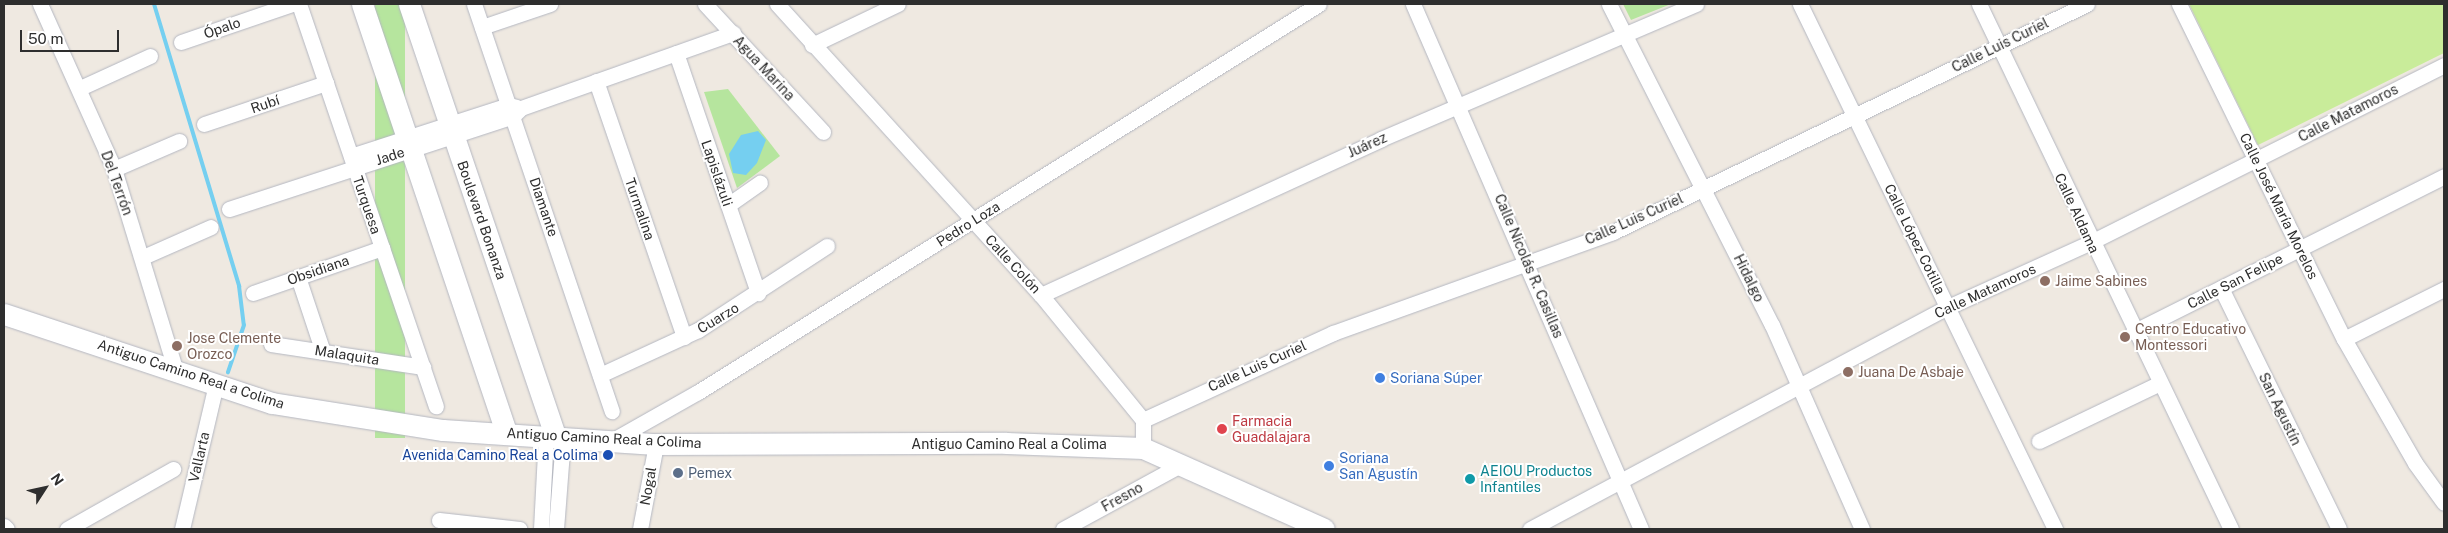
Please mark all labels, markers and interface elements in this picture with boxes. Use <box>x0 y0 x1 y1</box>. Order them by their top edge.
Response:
street label: Ópalo <box>201 14 243 42</box>
street label: Calle Luis Curiel <box>1949 14 2051 76</box>
scale bar <box>22 20 121 52</box>
text: 50 m <box>28 30 63 47</box>
street label: Agua Marina <box>730 32 798 104</box>
street label: Calle Matamoros <box>2295 81 2401 145</box>
street label: Rubí <box>248 91 282 117</box>
street label: Juárez <box>1345 129 1389 161</box>
street label: Calle José María Morelos <box>2236 130 2322 282</box>
street label: Lapislázuli <box>698 138 736 208</box>
street label: Jade <box>373 143 407 169</box>
street label: Del Terrón <box>98 148 136 218</box>
street label: Boulevard Bonanza <box>454 158 510 282</box>
street label: Calle Aldama <box>2051 170 2103 256</box>
street label: Turquesa <box>349 174 385 236</box>
street label: Diamante <box>526 175 562 239</box>
street label: Turmalina <box>622 176 658 242</box>
street label: Calle López Cotilla <box>1881 181 1949 297</box>
street label: Calle Luis Curiel <box>1582 190 1686 248</box>
street label: Calle Nicolás R. Casillas <box>1491 191 1567 341</box>
street label: Pedro Loza <box>933 198 1003 250</box>
street label: Calle Colón <box>982 231 1044 297</box>
street label: Calle San Felipe <box>2184 250 2286 312</box>
street label: Hidalgo <box>1730 251 1768 305</box>
street label: Obsidiana <box>285 252 351 288</box>
street label: Calle Matamoros <box>1932 260 2038 322</box>
place label: Jaime Sabines <box>2055 273 2147 289</box>
marker: Jaime Sabines <box>2039 275 2051 287</box>
street label: Cuarzo <box>694 299 742 337</box>
place label: Centro Educativo Montessori <box>2135 321 2246 354</box>
place label: Jose Clemente Orozco <box>187 330 281 362</box>
marker: Centro Educativo Montessori <box>2119 331 2131 343</box>
street label: Antiguo Camino Real a Colima <box>95 336 287 412</box>
street label: Calle Luis Curiel <box>1205 337 1309 395</box>
marker: Jose Clemente Orozco <box>171 340 183 352</box>
street label: Malaquita <box>314 342 380 368</box>
place label: Juana De Asbaje <box>1858 364 1964 380</box>
marker: Juana De Asbaje <box>1842 366 1854 378</box>
place label: Soriana Súper <box>1390 370 1483 386</box>
street label: San Agustín <box>2255 370 2305 448</box>
marker: Soriana Súper <box>1374 372 1386 384</box>
place label: Farmacia Guadalajara <box>1232 413 1311 446</box>
marker: Farmacia Guadalajara <box>1216 423 1228 435</box>
street label: Antiguo Camino Real a Colima <box>506 424 702 452</box>
street label: Vallarta <box>185 430 213 484</box>
street label: Antiguo Camino Real a Colima <box>911 436 1107 452</box>
place label: Avenida Camino Real a Colima <box>402 447 598 463</box>
marker: Avenida Camino Real a Colima <box>602 449 614 461</box>
place label: Soriana San Agustín <box>1339 450 1418 482</box>
marker: Soriana San Agustín <box>1323 460 1335 472</box>
north arrow <box>20 463 70 513</box>
place label: AEIOU Productos Infantiles <box>1480 463 1592 496</box>
street label: Nogal <box>636 465 660 507</box>
place label: Pemex <box>688 465 732 481</box>
marker: Pemex <box>672 467 684 479</box>
text: N <box>48 470 67 488</box>
marker: AEIOU Productos Infantiles <box>1464 473 1476 485</box>
street label: Fresno <box>1098 479 1146 515</box>

